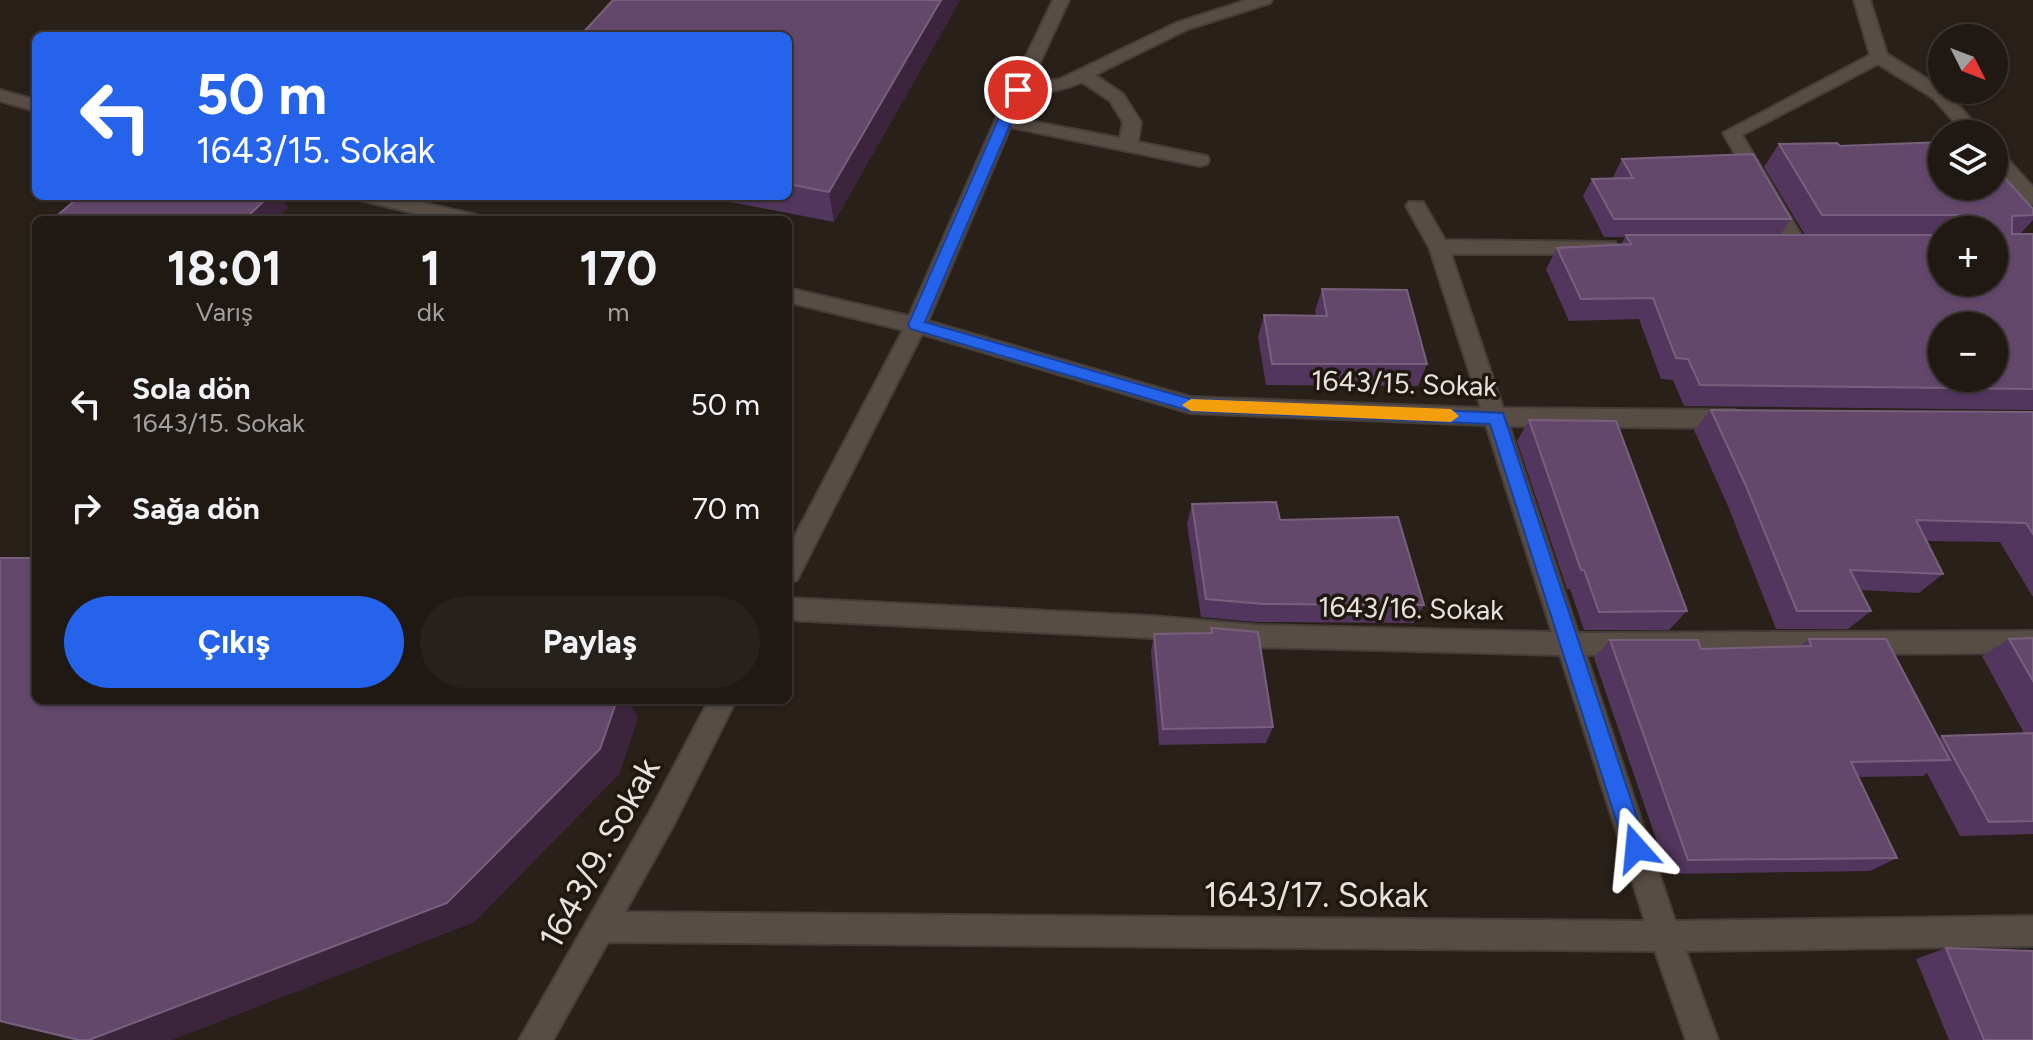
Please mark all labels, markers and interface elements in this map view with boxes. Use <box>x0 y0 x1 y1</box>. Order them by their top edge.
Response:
north arrow <box>1928 24 2008 104</box>
map controls <box>1928 24 2008 392</box>
pin <box>984 56 1052 124</box>
text: 50 m <box>196 61 327 128</box>
icon: left <box>64 64 168 168</box>
icon: arrive <box>996 68 1040 112</box>
button: layers <box>1928 120 2008 200</box>
text: 1643/15. Sokak <box>196 129 435 172</box>
button: + <box>1928 216 2008 296</box>
text: 18:01 <box>167 239 282 297</box>
text: 1 <box>421 239 441 297</box>
text: 170 <box>579 239 657 297</box>
text: Varış <box>196 296 253 328</box>
text: dk <box>417 296 445 328</box>
text: m <box>607 296 629 328</box>
button: − <box>1928 312 2008 392</box>
street label: 1643/15. Sokak <box>1311 363 1498 403</box>
text: Sola dön <box>132 370 250 407</box>
icon: left <box>64 382 108 426</box>
text: 50 m <box>691 386 760 423</box>
text: 1643/15. Sokak <box>132 407 305 439</box>
icon: right <box>64 486 108 530</box>
text: Sağa dön <box>132 490 260 527</box>
text: 70 m <box>692 490 760 527</box>
street label: 1643/16. Sokak <box>1318 589 1505 627</box>
button: Çıkış <box>64 596 404 688</box>
button: Paylaş <box>420 596 760 688</box>
street label: 1643/9. Sokak <box>530 750 669 956</box>
position arrow <box>1594 806 1678 890</box>
street label: 1643/17. Sokak <box>1204 875 1429 916</box>

